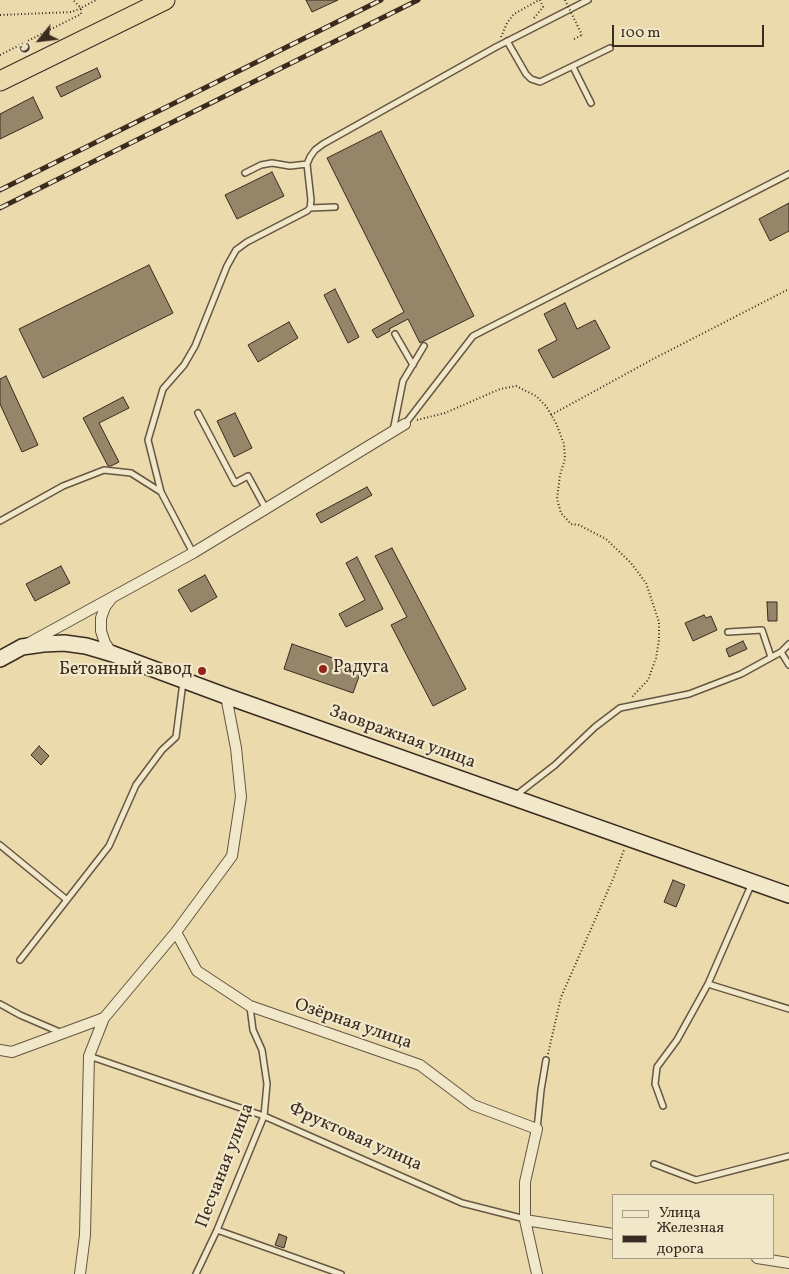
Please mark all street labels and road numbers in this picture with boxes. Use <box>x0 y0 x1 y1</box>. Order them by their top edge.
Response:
street label: Заовражная улица <box>326 701 478 775</box>
street label: Озёрная улица <box>291 995 415 1055</box>
street label: Фруктовая улица <box>285 1099 425 1177</box>
street label: Песчаная улица <box>192 1101 260 1231</box>

